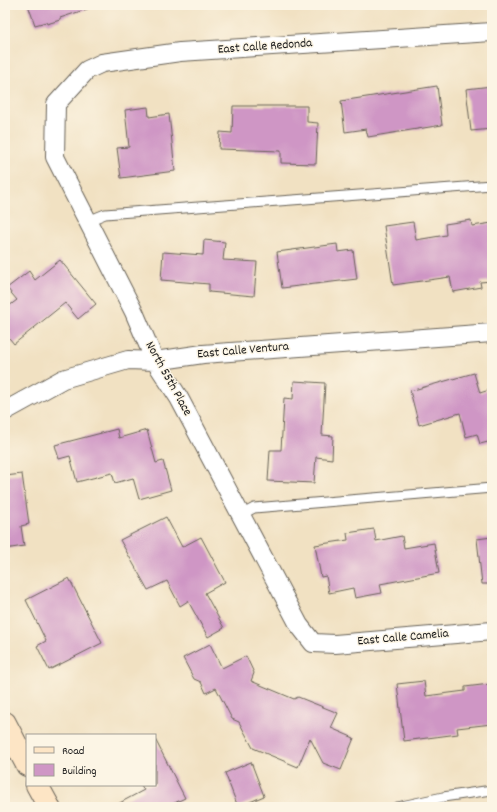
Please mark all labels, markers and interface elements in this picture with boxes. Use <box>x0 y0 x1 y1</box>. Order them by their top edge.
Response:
street label: East Calle Redonda <box>217 34 314 60</box>
street label: East Calle Ventura <box>196 337 291 364</box>
street label: North 55th Place <box>140 338 196 420</box>
street label: East Calle Camelia <box>357 624 450 651</box>
legend <box>26 734 156 786</box>
text: Road <box>62 743 84 760</box>
text: Building <box>62 763 97 780</box>

